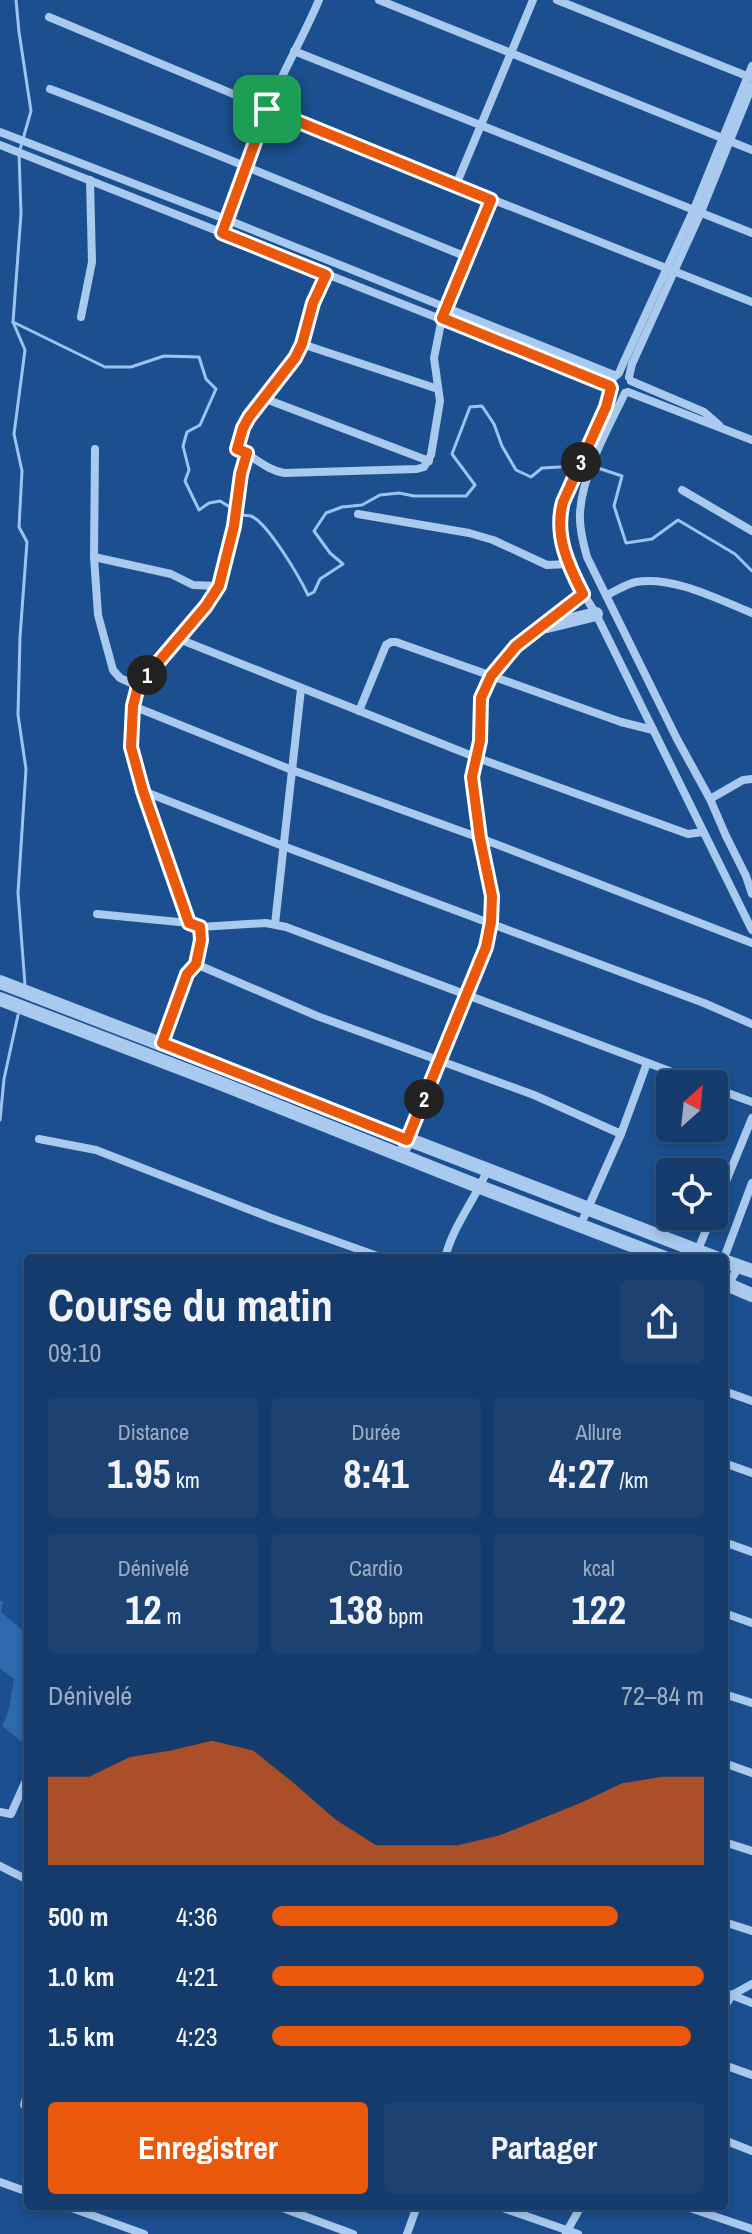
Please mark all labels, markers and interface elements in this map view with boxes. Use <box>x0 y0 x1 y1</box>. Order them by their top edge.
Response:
pin <box>233 75 301 143</box>
icon: arrive <box>245 87 289 131</box>
pin: 3 <box>561 442 601 482</box>
text: 3 <box>576 447 586 477</box>
pin: 1 <box>127 655 167 695</box>
text: 1 <box>142 660 152 690</box>
north arrow <box>656 1070 728 1142</box>
map controls <box>656 1070 728 1230</box>
pin: 2 <box>404 1079 444 1119</box>
text: 2 <box>419 1084 429 1114</box>
button: locate <box>656 1158 728 1230</box>
text: Course du matin <box>48 1275 333 1335</box>
button: share <box>620 1280 704 1364</box>
text: 09:10 <box>48 1335 101 1370</box>
text: Distance <box>118 1417 189 1447</box>
text: Durée <box>351 1417 401 1447</box>
text: Allure <box>576 1417 622 1447</box>
text: 1.95 <box>107 1447 171 1500</box>
text: 8:41 <box>343 1447 409 1500</box>
text: 4:27 <box>549 1447 614 1500</box>
text: km <box>171 1465 200 1495</box>
text: /km <box>614 1465 649 1495</box>
text: Dénivelé <box>118 1553 189 1583</box>
text: Cardio <box>349 1553 403 1583</box>
text: kcal <box>583 1553 615 1583</box>
text: 12 <box>125 1583 162 1636</box>
text: 138 <box>329 1583 383 1636</box>
text: 122 <box>571 1583 626 1636</box>
text: m <box>162 1601 182 1631</box>
text: bpm <box>383 1601 423 1631</box>
text: Dénivelé <box>48 1678 132 1713</box>
text: 72–84 m <box>621 1678 704 1713</box>
text: 500 m <box>48 1899 108 1934</box>
text: 4:36 <box>176 1899 218 1934</box>
text: 1.0 km <box>48 1959 114 1994</box>
text: 4:21 <box>176 1959 218 1994</box>
text: 1.5 km <box>48 2019 114 2054</box>
text: 4:23 <box>176 2019 218 2054</box>
button: Enregistrer <box>48 2102 368 2194</box>
button: Partager <box>384 2102 704 2194</box>

